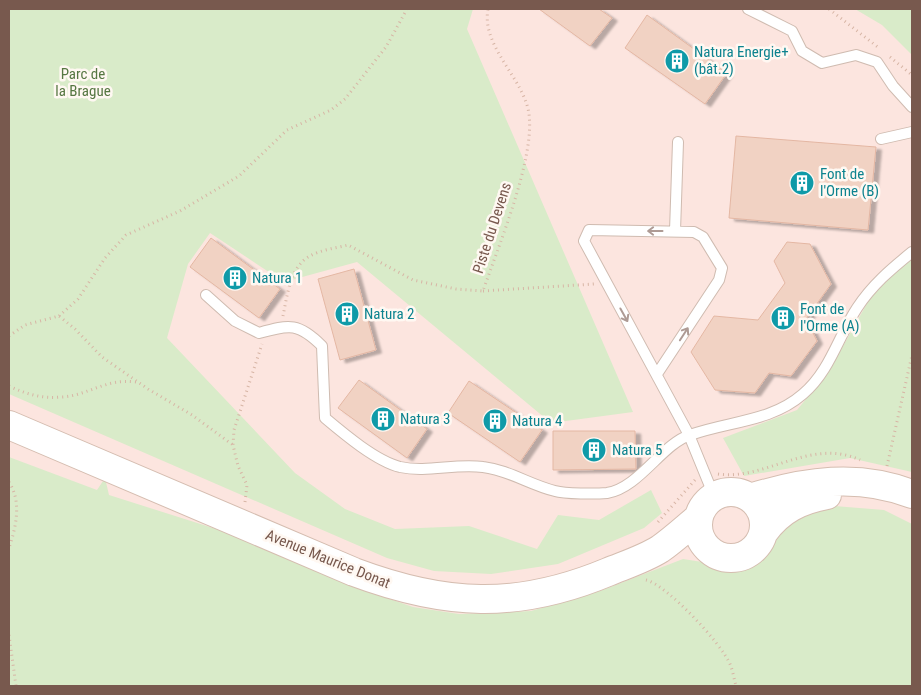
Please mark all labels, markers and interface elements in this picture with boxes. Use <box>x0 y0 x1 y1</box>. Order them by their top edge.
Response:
place label: Natura Energie+ (bât.2) <box>694 43 789 78</box>
building icon: Natura Energie+ (bât.2) <box>664 48 690 74</box>
park label: Parc de la Brague <box>55 65 111 100</box>
place label: Font de l'Orme (B) <box>820 165 879 200</box>
building icon: Font de l'Orme (B) <box>789 170 815 196</box>
street label: Piste du Devens <box>469 180 515 276</box>
one-way arrow <box>647 226 664 236</box>
building icon: Natura 1 <box>222 265 248 291</box>
place label: Natura 1 <box>252 269 302 287</box>
place label: Font de l'Orme (A) <box>800 300 860 335</box>
building icon: Natura 2 <box>334 301 360 327</box>
place label: Natura 2 <box>364 305 414 323</box>
building icon: Font de l'Orme (A) <box>770 305 796 331</box>
one-way arrow <box>619 307 629 322</box>
one-way arrow <box>678 327 689 341</box>
building icon: Natura 3 <box>370 406 396 432</box>
building icon: Natura 4 <box>482 408 508 434</box>
place label: Natura 3 <box>400 410 450 428</box>
place label: Natura 4 <box>512 412 562 430</box>
building icon: Natura 5 <box>581 437 607 463</box>
place label: Natura 5 <box>612 441 662 459</box>
street label: Avenue Maurice Donat <box>263 526 393 592</box>

